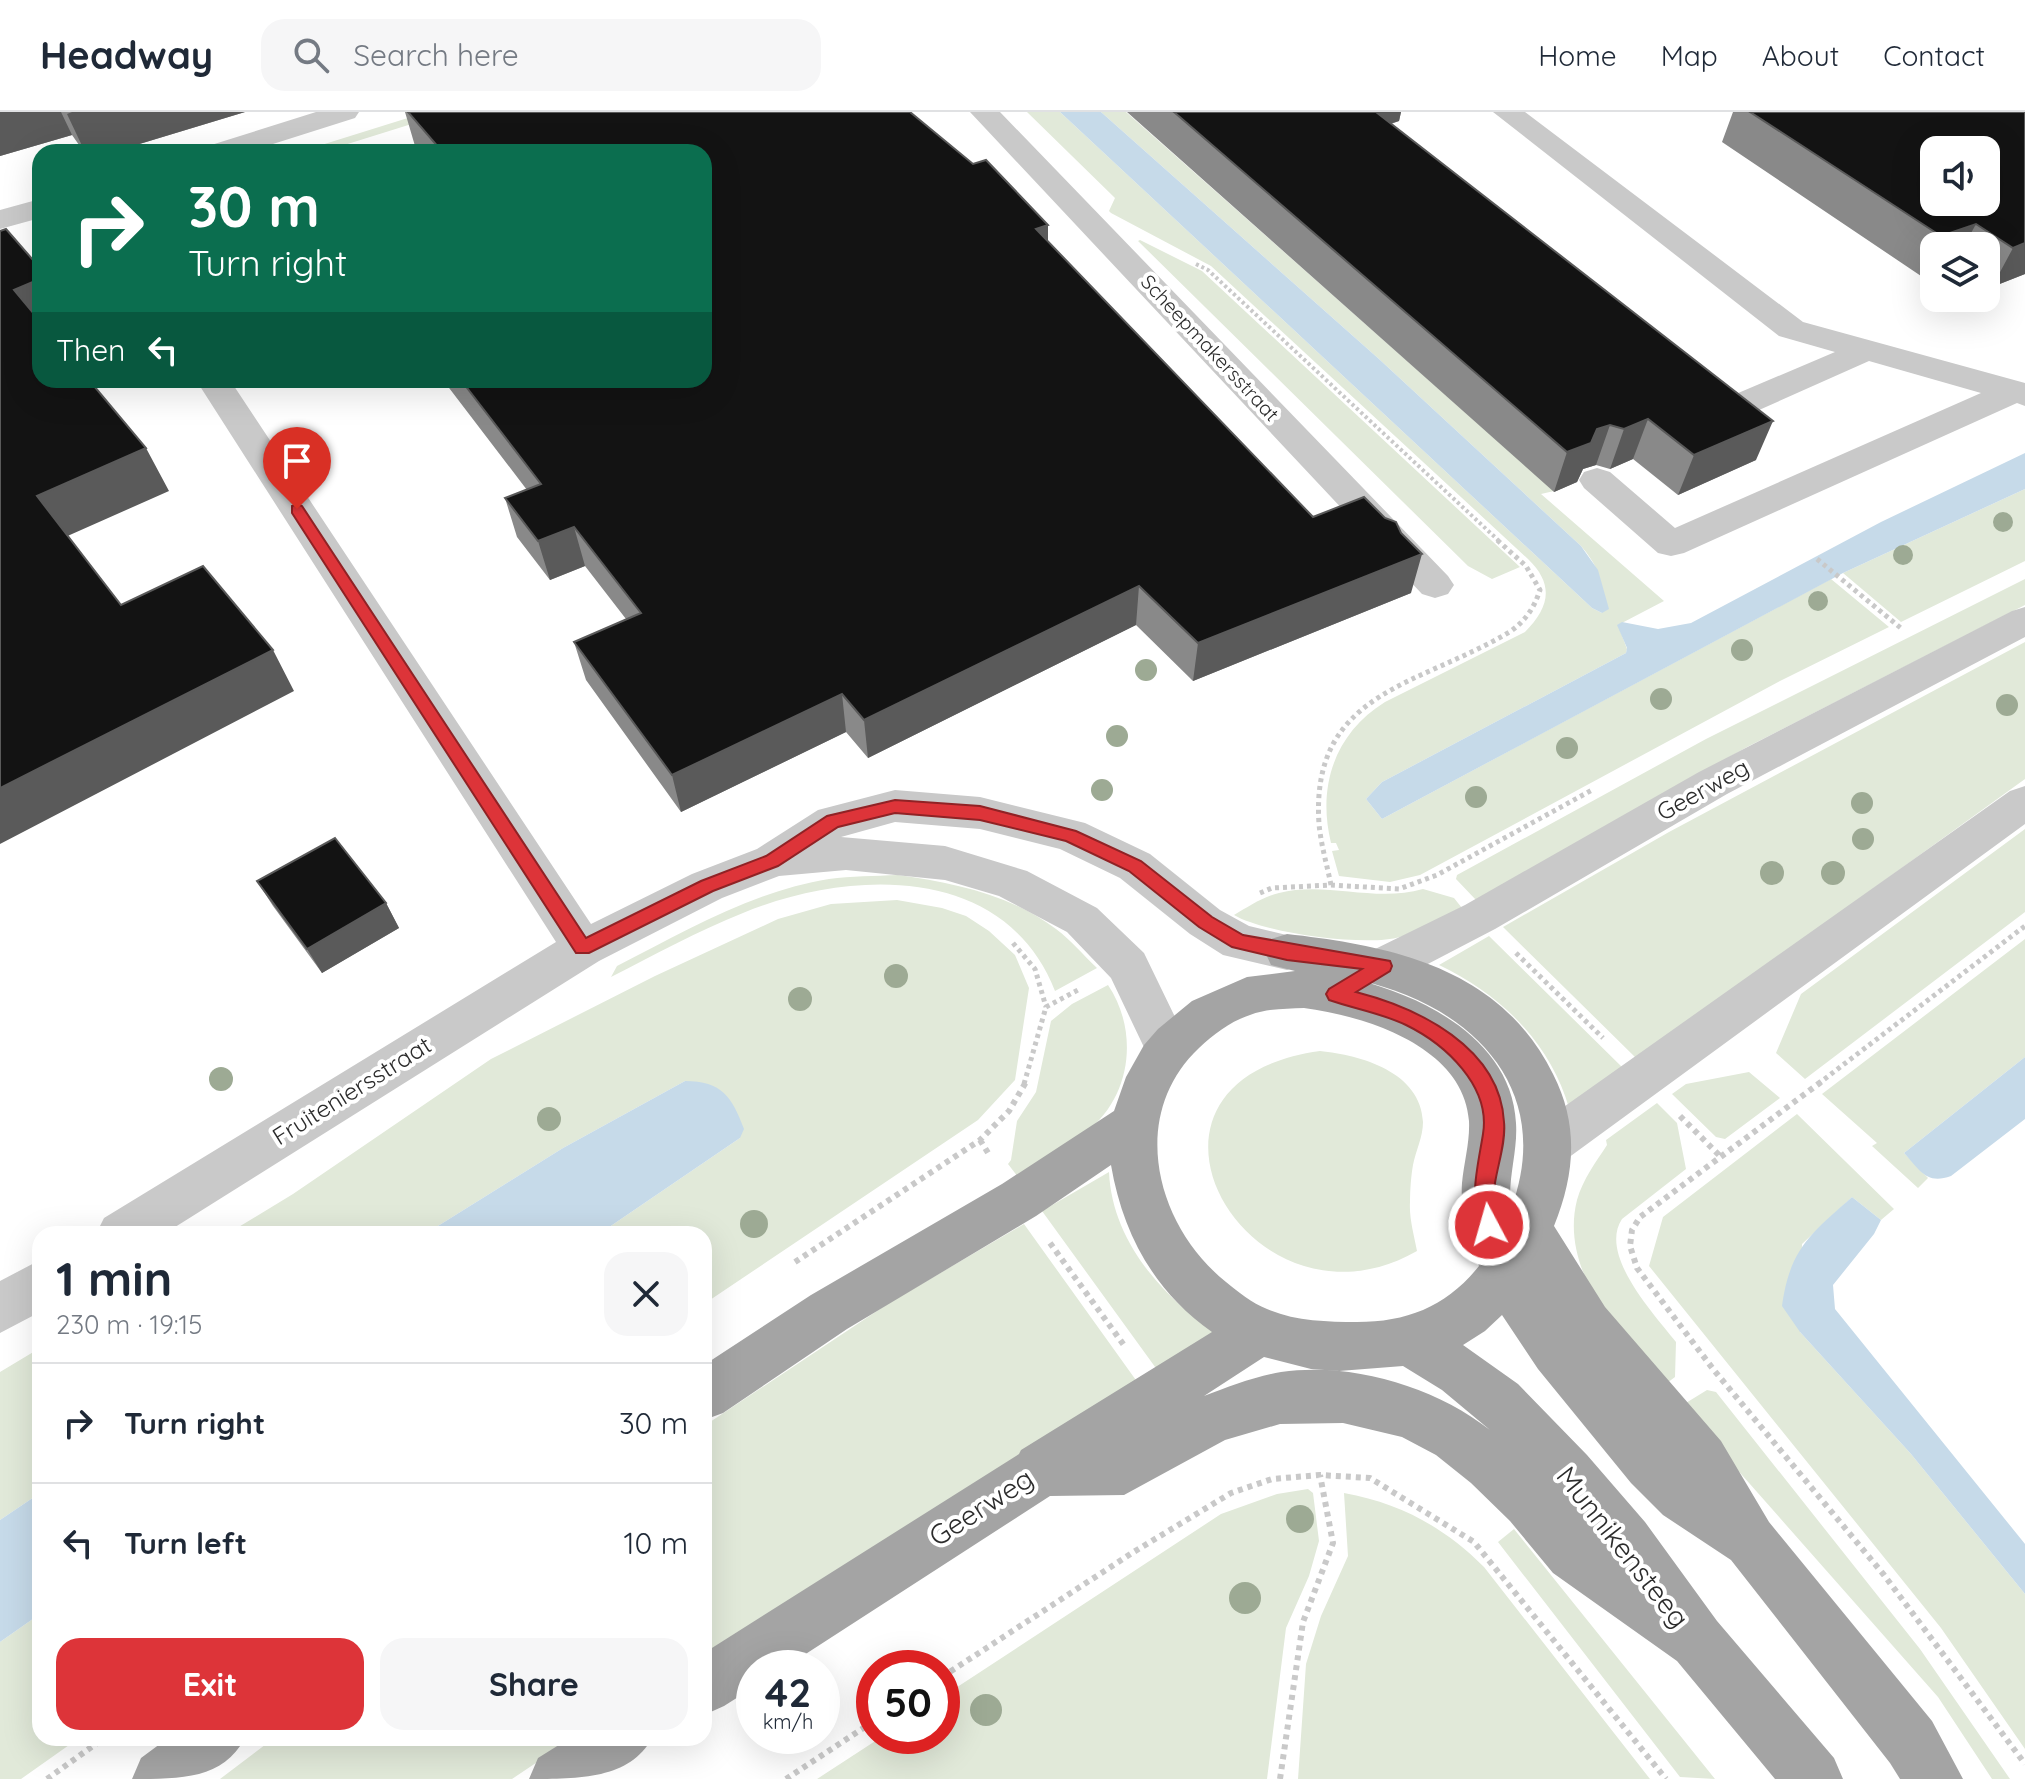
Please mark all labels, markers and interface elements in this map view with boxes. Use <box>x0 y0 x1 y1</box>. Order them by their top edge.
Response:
search box <box>261 19 821 91</box>
text: Headway <box>40 31 213 79</box>
icon: search <box>289 33 333 77</box>
text: Search here <box>353 36 519 74</box>
text: Home <box>1538 38 1617 73</box>
text: Map <box>1661 38 1718 73</box>
text: About <box>1762 38 1839 73</box>
text: Contact <box>1883 38 1985 73</box>
map controls <box>1920 136 2000 312</box>
button: sound <box>1920 136 2000 216</box>
text: 30 m <box>188 171 320 241</box>
icon: right <box>56 176 160 280</box>
button: layers <box>1920 232 2000 312</box>
text: Turn right <box>188 240 347 285</box>
street label: Scheepmakersstraat <box>1136 269 1285 426</box>
icon: left <box>141 328 185 372</box>
text: Then <box>56 331 125 369</box>
pin <box>263 427 331 509</box>
icon: arrive <box>275 439 319 483</box>
street label: Geerweg <box>1651 752 1754 827</box>
street label: Fruiteniersstraat <box>266 1029 437 1151</box>
position arrow <box>1447 1183 1531 1267</box>
text: 1 min <box>56 1248 172 1308</box>
button: close <box>604 1252 688 1336</box>
text: 230 m · 19:15 <box>56 1308 202 1341</box>
icon: right <box>56 1401 100 1445</box>
text: Turn right <box>124 1404 265 1442</box>
text: 30 m <box>619 1404 688 1442</box>
street label: Munnikensteeg <box>1549 1459 1697 1634</box>
street label: Geerweg <box>922 1460 1040 1553</box>
icon: left <box>56 1521 100 1565</box>
text: Turn left <box>124 1524 247 1562</box>
text: 10 m <box>624 1524 688 1562</box>
button: Exit <box>56 1638 364 1730</box>
button: Share <box>380 1638 688 1730</box>
speed limit sign: 50 <box>856 1650 960 1754</box>
text: 42 <box>765 1667 811 1717</box>
text: km/h <box>763 1709 813 1734</box>

